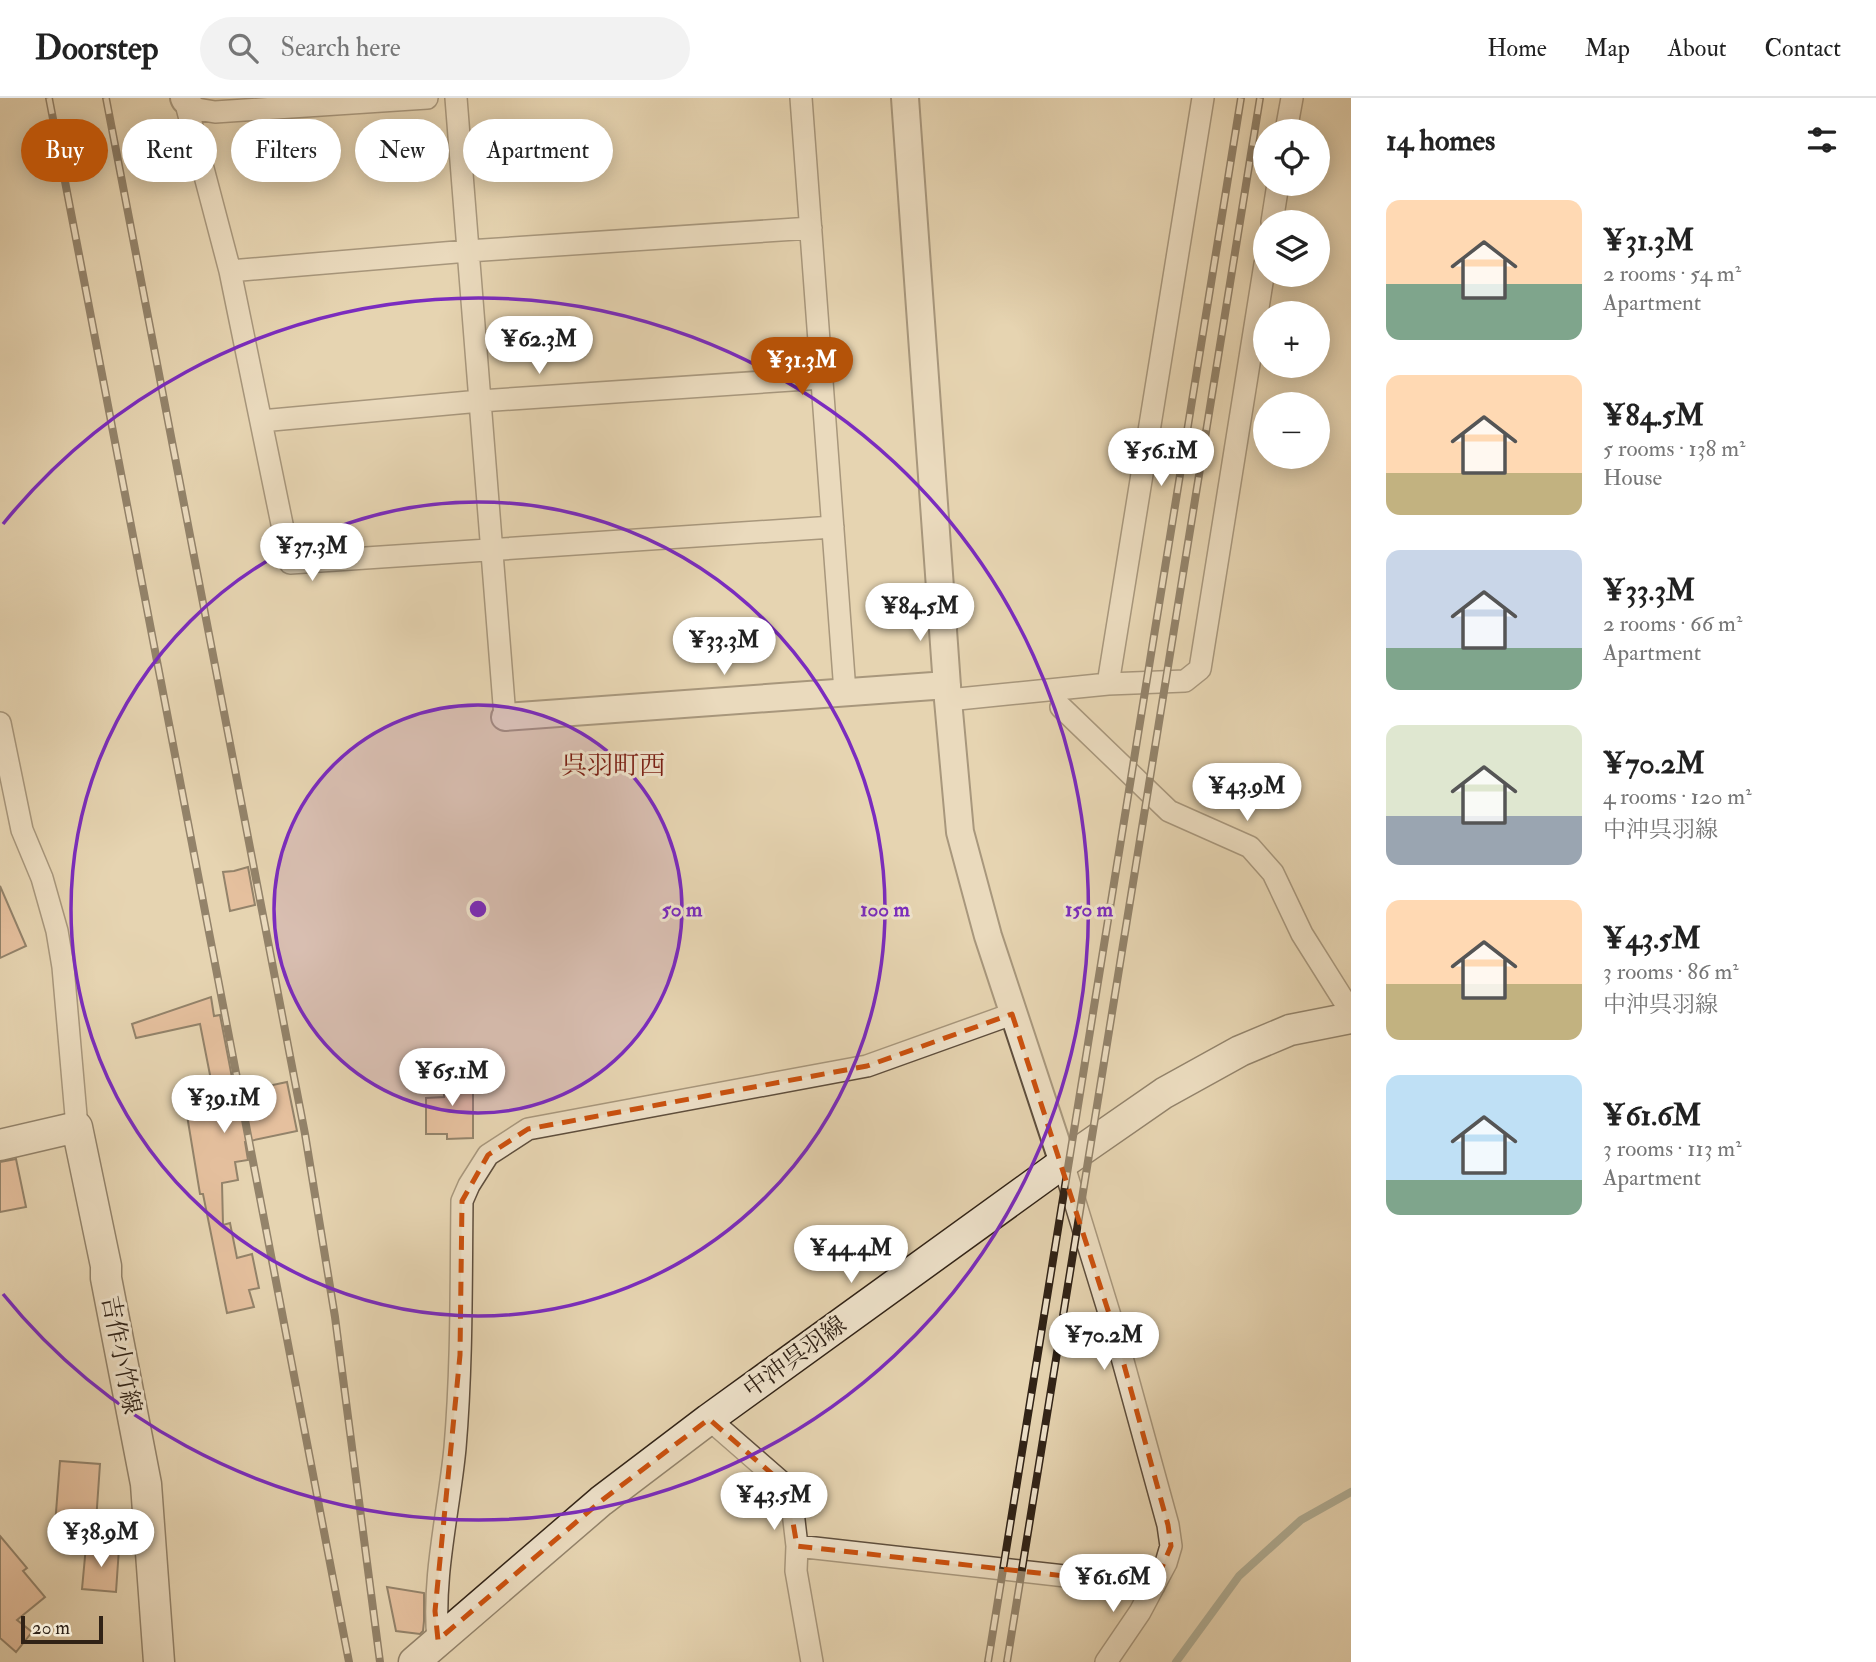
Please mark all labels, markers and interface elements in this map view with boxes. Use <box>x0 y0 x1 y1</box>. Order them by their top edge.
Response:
search box <box>200 17 690 80</box>
text: Doorstep <box>35 28 158 69</box>
icon: search <box>224 29 262 67</box>
text: Search here <box>280 32 401 64</box>
text: Home <box>1487 33 1547 64</box>
text: Map <box>1585 33 1630 64</box>
text: About <box>1668 33 1727 64</box>
text: Contact <box>1765 33 1841 64</box>
chip: Buy <box>21 119 108 182</box>
chip: Rent <box>122 119 217 182</box>
chip: Filters <box>231 119 341 182</box>
chip: New <box>355 119 449 182</box>
chip: Apartment <box>463 119 613 182</box>
map controls <box>1253 119 1330 469</box>
button: locate <box>1253 119 1330 196</box>
icon: filters <box>1803 121 1841 159</box>
text: 14 homes <box>1386 122 1495 159</box>
button: layers <box>1253 210 1330 287</box>
text: ¥31.3M <box>1603 222 1694 259</box>
icon: home <box>1442 228 1526 312</box>
text: 2 rooms · 54 m² <box>1603 259 1741 288</box>
text: Apartment <box>1603 288 1701 317</box>
button: + <box>1253 301 1330 378</box>
pin: ¥62.3M <box>482 316 596 376</box>
text: ¥62.3M <box>501 324 577 353</box>
pin: ¥31.3M <box>745 338 859 397</box>
text: ¥31.3M <box>767 345 837 374</box>
button: − <box>1253 392 1330 469</box>
text: ¥84.5M <box>1603 397 1704 434</box>
icon: home <box>1442 403 1526 487</box>
pin: ¥56.1M <box>1104 428 1218 488</box>
text: 5 rooms · 138 m² <box>1603 434 1746 463</box>
text: ¥56.1M <box>1124 436 1198 465</box>
text: House <box>1603 463 1662 492</box>
pin: ¥37.3M <box>255 524 369 583</box>
text: ¥37.3M <box>276 531 348 560</box>
text: ¥33.3M <box>1603 572 1695 609</box>
icon: home <box>1442 578 1526 662</box>
pin: ¥84.5M <box>863 584 977 643</box>
text: ¥84.5M <box>881 591 959 620</box>
text: 2 rooms · 66 m² <box>1603 609 1742 638</box>
pin: ¥33.3M <box>667 618 781 677</box>
text: ¥33.3M <box>689 625 759 654</box>
text: Apartment <box>1603 638 1701 667</box>
text: ¥70.2M <box>1603 745 1705 782</box>
district label: 呉羽町西 <box>561 750 665 782</box>
icon: home <box>1442 753 1526 837</box>
pin: ¥43.9M <box>1190 764 1304 823</box>
text: ¥43.9M <box>1208 771 1286 800</box>
text: 4 rooms · 120 m² <box>1603 782 1752 811</box>
text: 中沖呉羽線 <box>1603 815 1718 844</box>
text: 50 m <box>662 896 703 923</box>
text: 100 m <box>860 896 911 923</box>
text: 150 m <box>1065 896 1114 923</box>
centre of rings <box>466 897 490 921</box>
text: ¥43.5M <box>1603 920 1701 957</box>
icon: home <box>1442 928 1526 1012</box>
text: 3 rooms · 86 m² <box>1603 957 1739 986</box>
text: 中沖呉羽線 <box>1603 990 1718 1019</box>
pin: ¥65.1M <box>395 1048 509 1108</box>
text: ¥65.1M <box>415 1056 489 1085</box>
pin: ¥39.1M <box>167 1076 281 1135</box>
text: ¥39.1M <box>188 1083 260 1112</box>
text: ¥61.6M <box>1603 1097 1701 1134</box>
icon: home <box>1442 1103 1526 1187</box>
text: 3 rooms · 113 m² <box>1603 1134 1742 1163</box>
text: Apartment <box>1603 1163 1701 1192</box>
pin: ¥44.4M <box>794 1226 908 1285</box>
text: ¥44.4M <box>810 1233 892 1262</box>
street label: 吉作小竹線 <box>94 1293 148 1417</box>
street label: 中沖呉羽線 <box>737 1309 853 1405</box>
pin: ¥70.2M <box>1047 1312 1161 1372</box>
text: ¥70.2M <box>1065 1320 1143 1349</box>
pin: ¥43.5M <box>717 1472 831 1532</box>
text: ¥43.5M <box>737 1480 811 1509</box>
pin: ¥38.9M <box>44 1510 158 1569</box>
text: ¥38.9M <box>63 1517 139 1546</box>
pin: ¥61.6M <box>1056 1554 1170 1614</box>
text: ¥61.6M <box>1075 1562 1151 1591</box>
scale bar <box>21 1613 103 1645</box>
text: 20 m <box>32 1616 70 1640</box>

